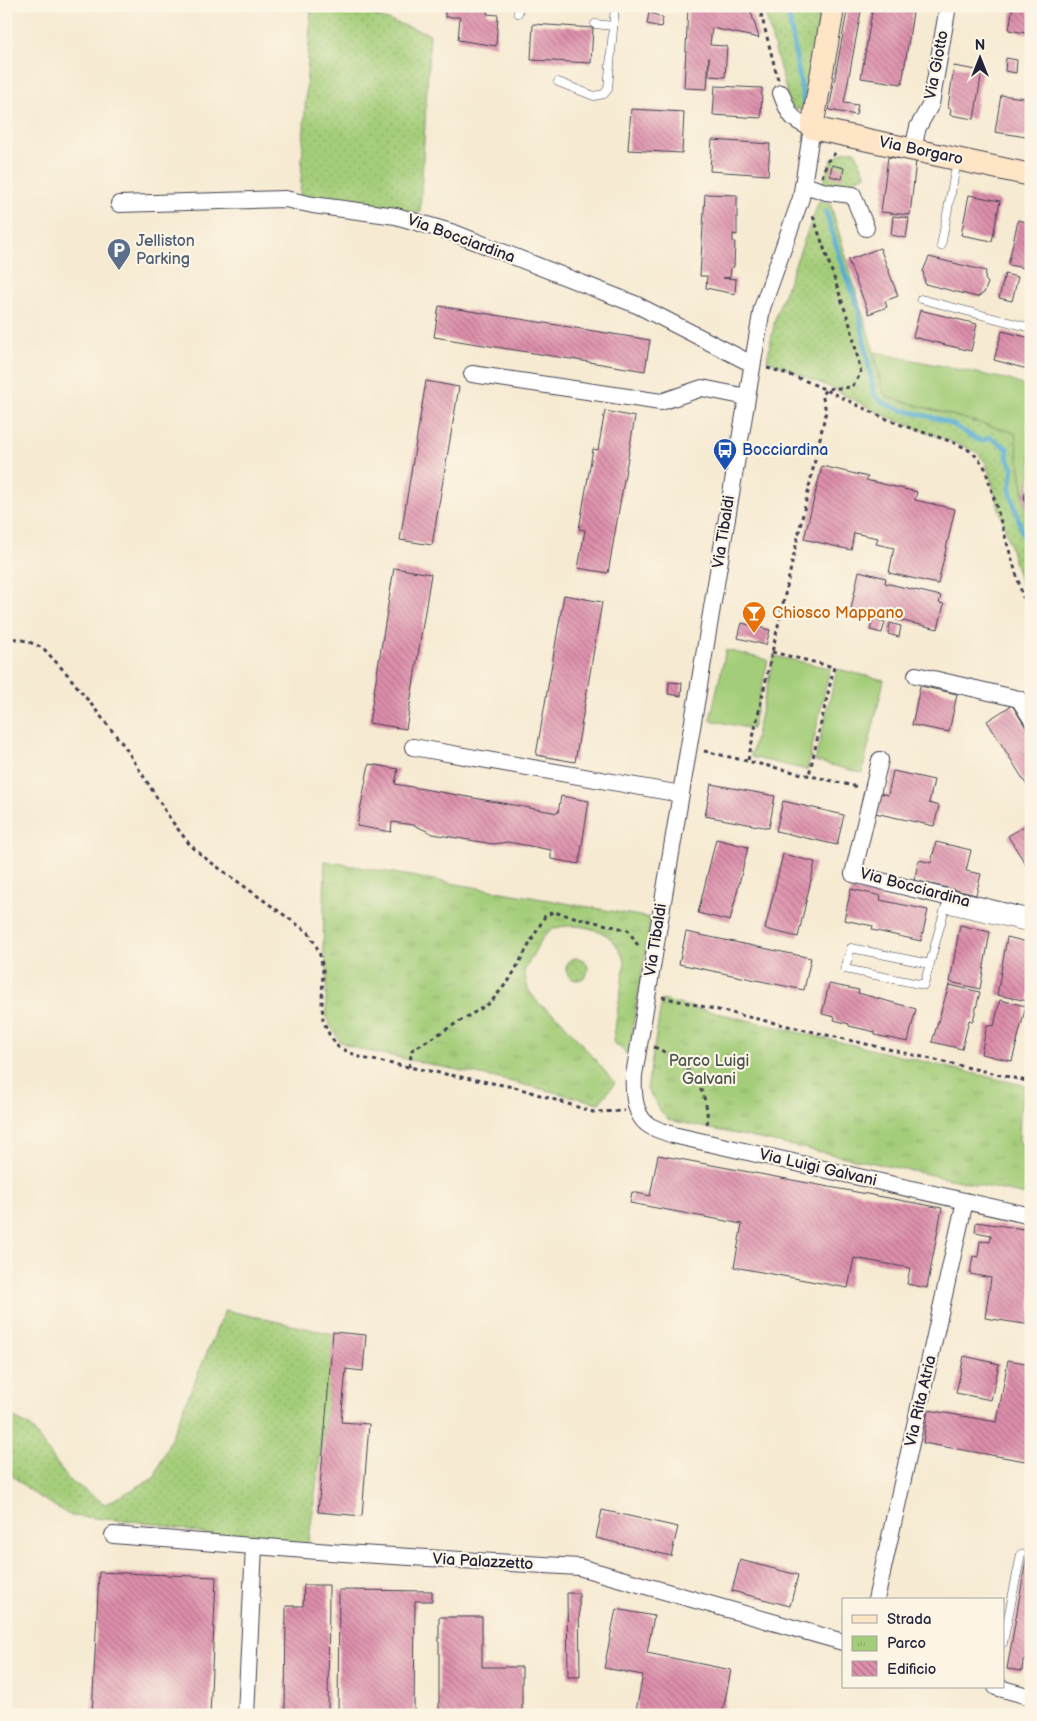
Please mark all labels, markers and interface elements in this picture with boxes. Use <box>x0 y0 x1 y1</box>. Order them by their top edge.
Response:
street label: Via Giotto <box>921 29 953 101</box>
north arrow <box>954 32 1004 82</box>
text: N <box>975 37 985 54</box>
street label: Via Borgaro <box>877 133 965 169</box>
street label: Via Bocciardina <box>404 211 518 267</box>
place label: Jelliston Parking <box>136 232 195 269</box>
parking icon: Jelliston Parking <box>106 237 132 271</box>
bus stop icon: Bocciardina <box>712 437 738 471</box>
place label: Bocciardina <box>742 441 828 460</box>
street label: Via Tibaldi <box>709 494 739 570</box>
bar icon: Chiosco Mappano <box>741 600 767 634</box>
place label: Chiosco Mappano <box>772 604 904 623</box>
street label: Via Bocciardina <box>858 864 972 912</box>
street label: Via Tibaldi <box>641 902 671 978</box>
park label: Parco Luigi Galvani <box>669 1052 749 1089</box>
street label: Via Luigi Galvani <box>757 1145 879 1191</box>
street label: Via Rita Atria <box>901 1353 941 1449</box>
street label: Via Palazzetto <box>432 1550 534 1574</box>
legend <box>842 1598 1004 1688</box>
text: Strada <box>887 1610 931 1629</box>
text: Parco <box>887 1634 926 1653</box>
text: Edificio <box>887 1660 936 1679</box>

